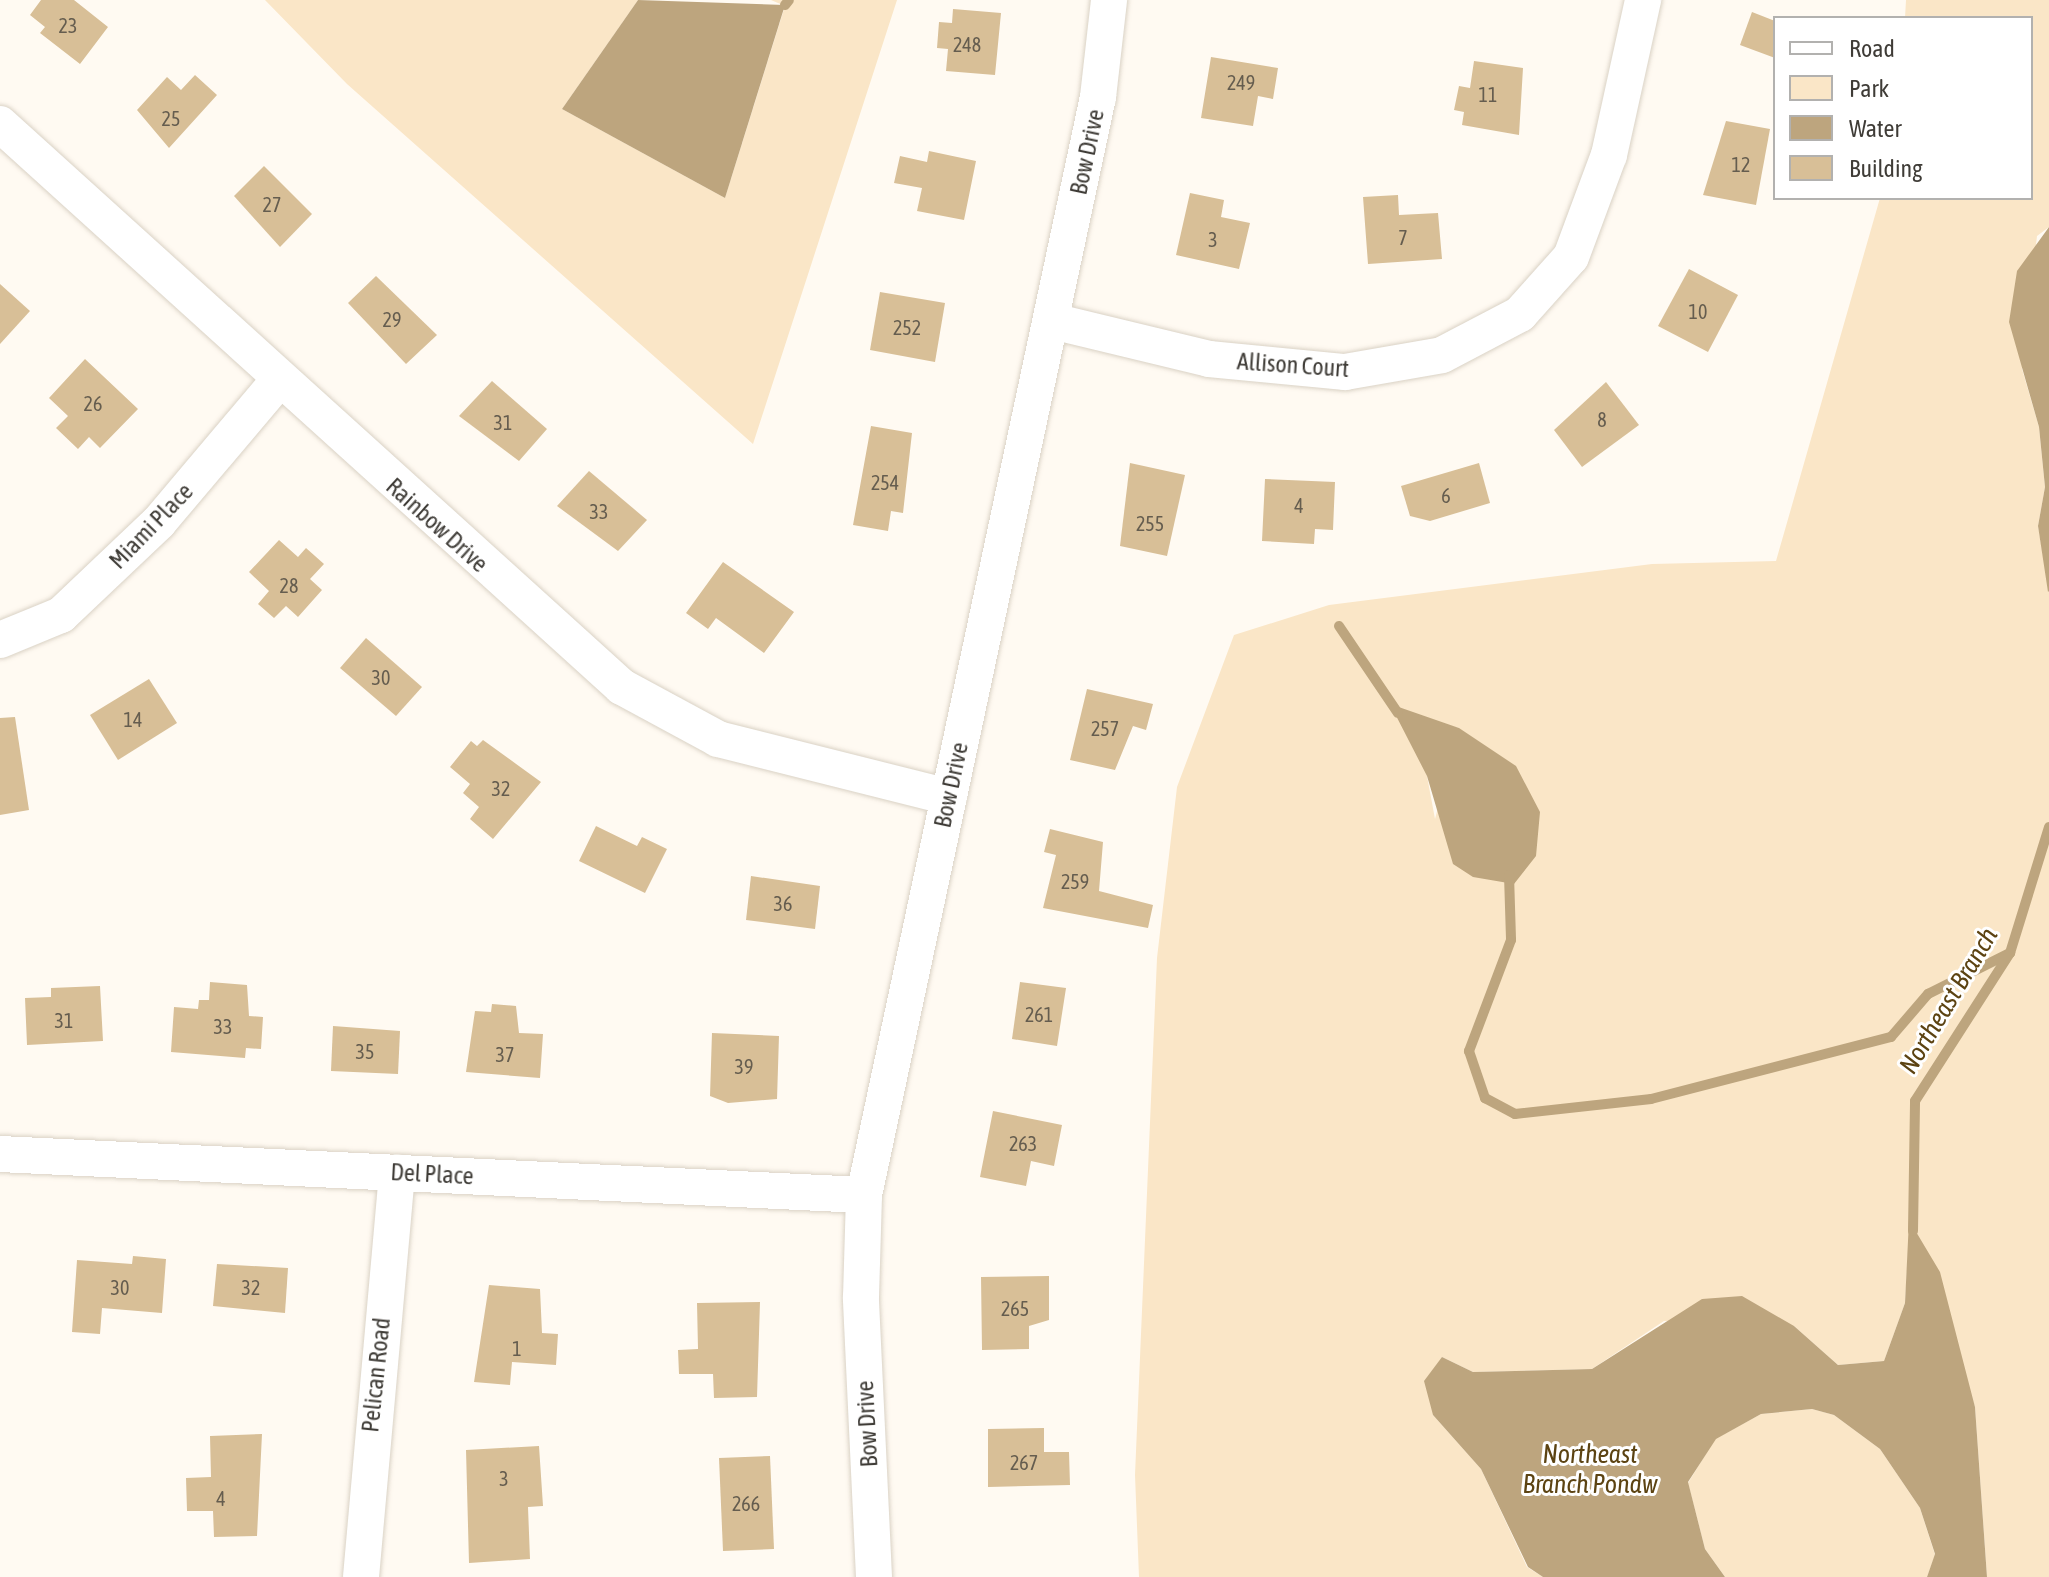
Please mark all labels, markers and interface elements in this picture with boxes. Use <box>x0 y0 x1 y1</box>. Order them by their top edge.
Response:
house number: 23 <box>59 13 77 37</box>
legend <box>1773 16 2033 200</box>
house number: 248 <box>953 32 981 56</box>
text: Road <box>1849 35 1895 62</box>
house number: 249 <box>1227 70 1255 94</box>
text: Park <box>1849 75 1889 102</box>
house number: 11 <box>1479 82 1497 106</box>
house number: 25 <box>162 106 180 130</box>
street label: Bow Drive <box>1064 107 1110 197</box>
text: Water <box>1849 115 1902 142</box>
house number: 12 <box>1732 152 1750 176</box>
text: Building <box>1849 155 1922 182</box>
house number: 27 <box>263 192 281 216</box>
house number: 7 <box>1398 225 1408 249</box>
house number: 3 <box>1208 227 1218 251</box>
house number: 10 <box>1689 299 1707 323</box>
house number: 29 <box>383 307 401 331</box>
house number: 252 <box>893 315 921 339</box>
street label: Allison Court <box>1236 347 1350 383</box>
house number: 26 <box>84 391 102 415</box>
house number: 8 <box>1597 407 1607 431</box>
house number: 31 <box>494 410 512 434</box>
house number: 254 <box>871 470 899 494</box>
street label: Rainbow Drive <box>380 472 494 578</box>
street label: Miami Place <box>103 477 199 575</box>
house number: 6 <box>1441 483 1451 507</box>
house number: 4 <box>1294 493 1304 517</box>
house number: 33 <box>590 499 608 523</box>
house number: 255 <box>1136 511 1164 535</box>
house number: 28 <box>280 573 298 597</box>
house number: 30 <box>372 665 390 689</box>
house number: 14 <box>124 707 142 731</box>
house number: 257 <box>1091 716 1119 740</box>
street label: Bow Drive <box>928 740 974 830</box>
house number: 32 <box>492 776 510 800</box>
house number: 259 <box>1061 869 1089 893</box>
house number: 36 <box>774 891 792 915</box>
water label: Northeast Branch <box>1893 922 2005 1080</box>
house number: 261 <box>1025 1002 1053 1026</box>
house number: 31 <box>55 1008 73 1032</box>
house number: 33 <box>214 1014 232 1038</box>
house number: 35 <box>356 1039 374 1063</box>
house number: 37 <box>496 1042 514 1066</box>
house number: 39 <box>735 1054 753 1078</box>
house number: 263 <box>1009 1131 1037 1155</box>
street label: Del Place <box>390 1157 474 1191</box>
house number: 30 <box>111 1275 129 1299</box>
house number: 32 <box>242 1275 260 1299</box>
house number: 265 <box>1001 1296 1029 1320</box>
street label: Pelican Road <box>356 1316 396 1434</box>
house number: 1 <box>512 1336 522 1360</box>
street label: Bow Drive <box>850 1380 884 1468</box>
water label: Northeast Branch Pondw <box>1523 1439 1657 1500</box>
house number: 267 <box>1010 1450 1038 1474</box>
house number: 3 <box>499 1466 509 1490</box>
house number: 4 <box>216 1486 226 1510</box>
house number: 266 <box>732 1491 760 1515</box>

